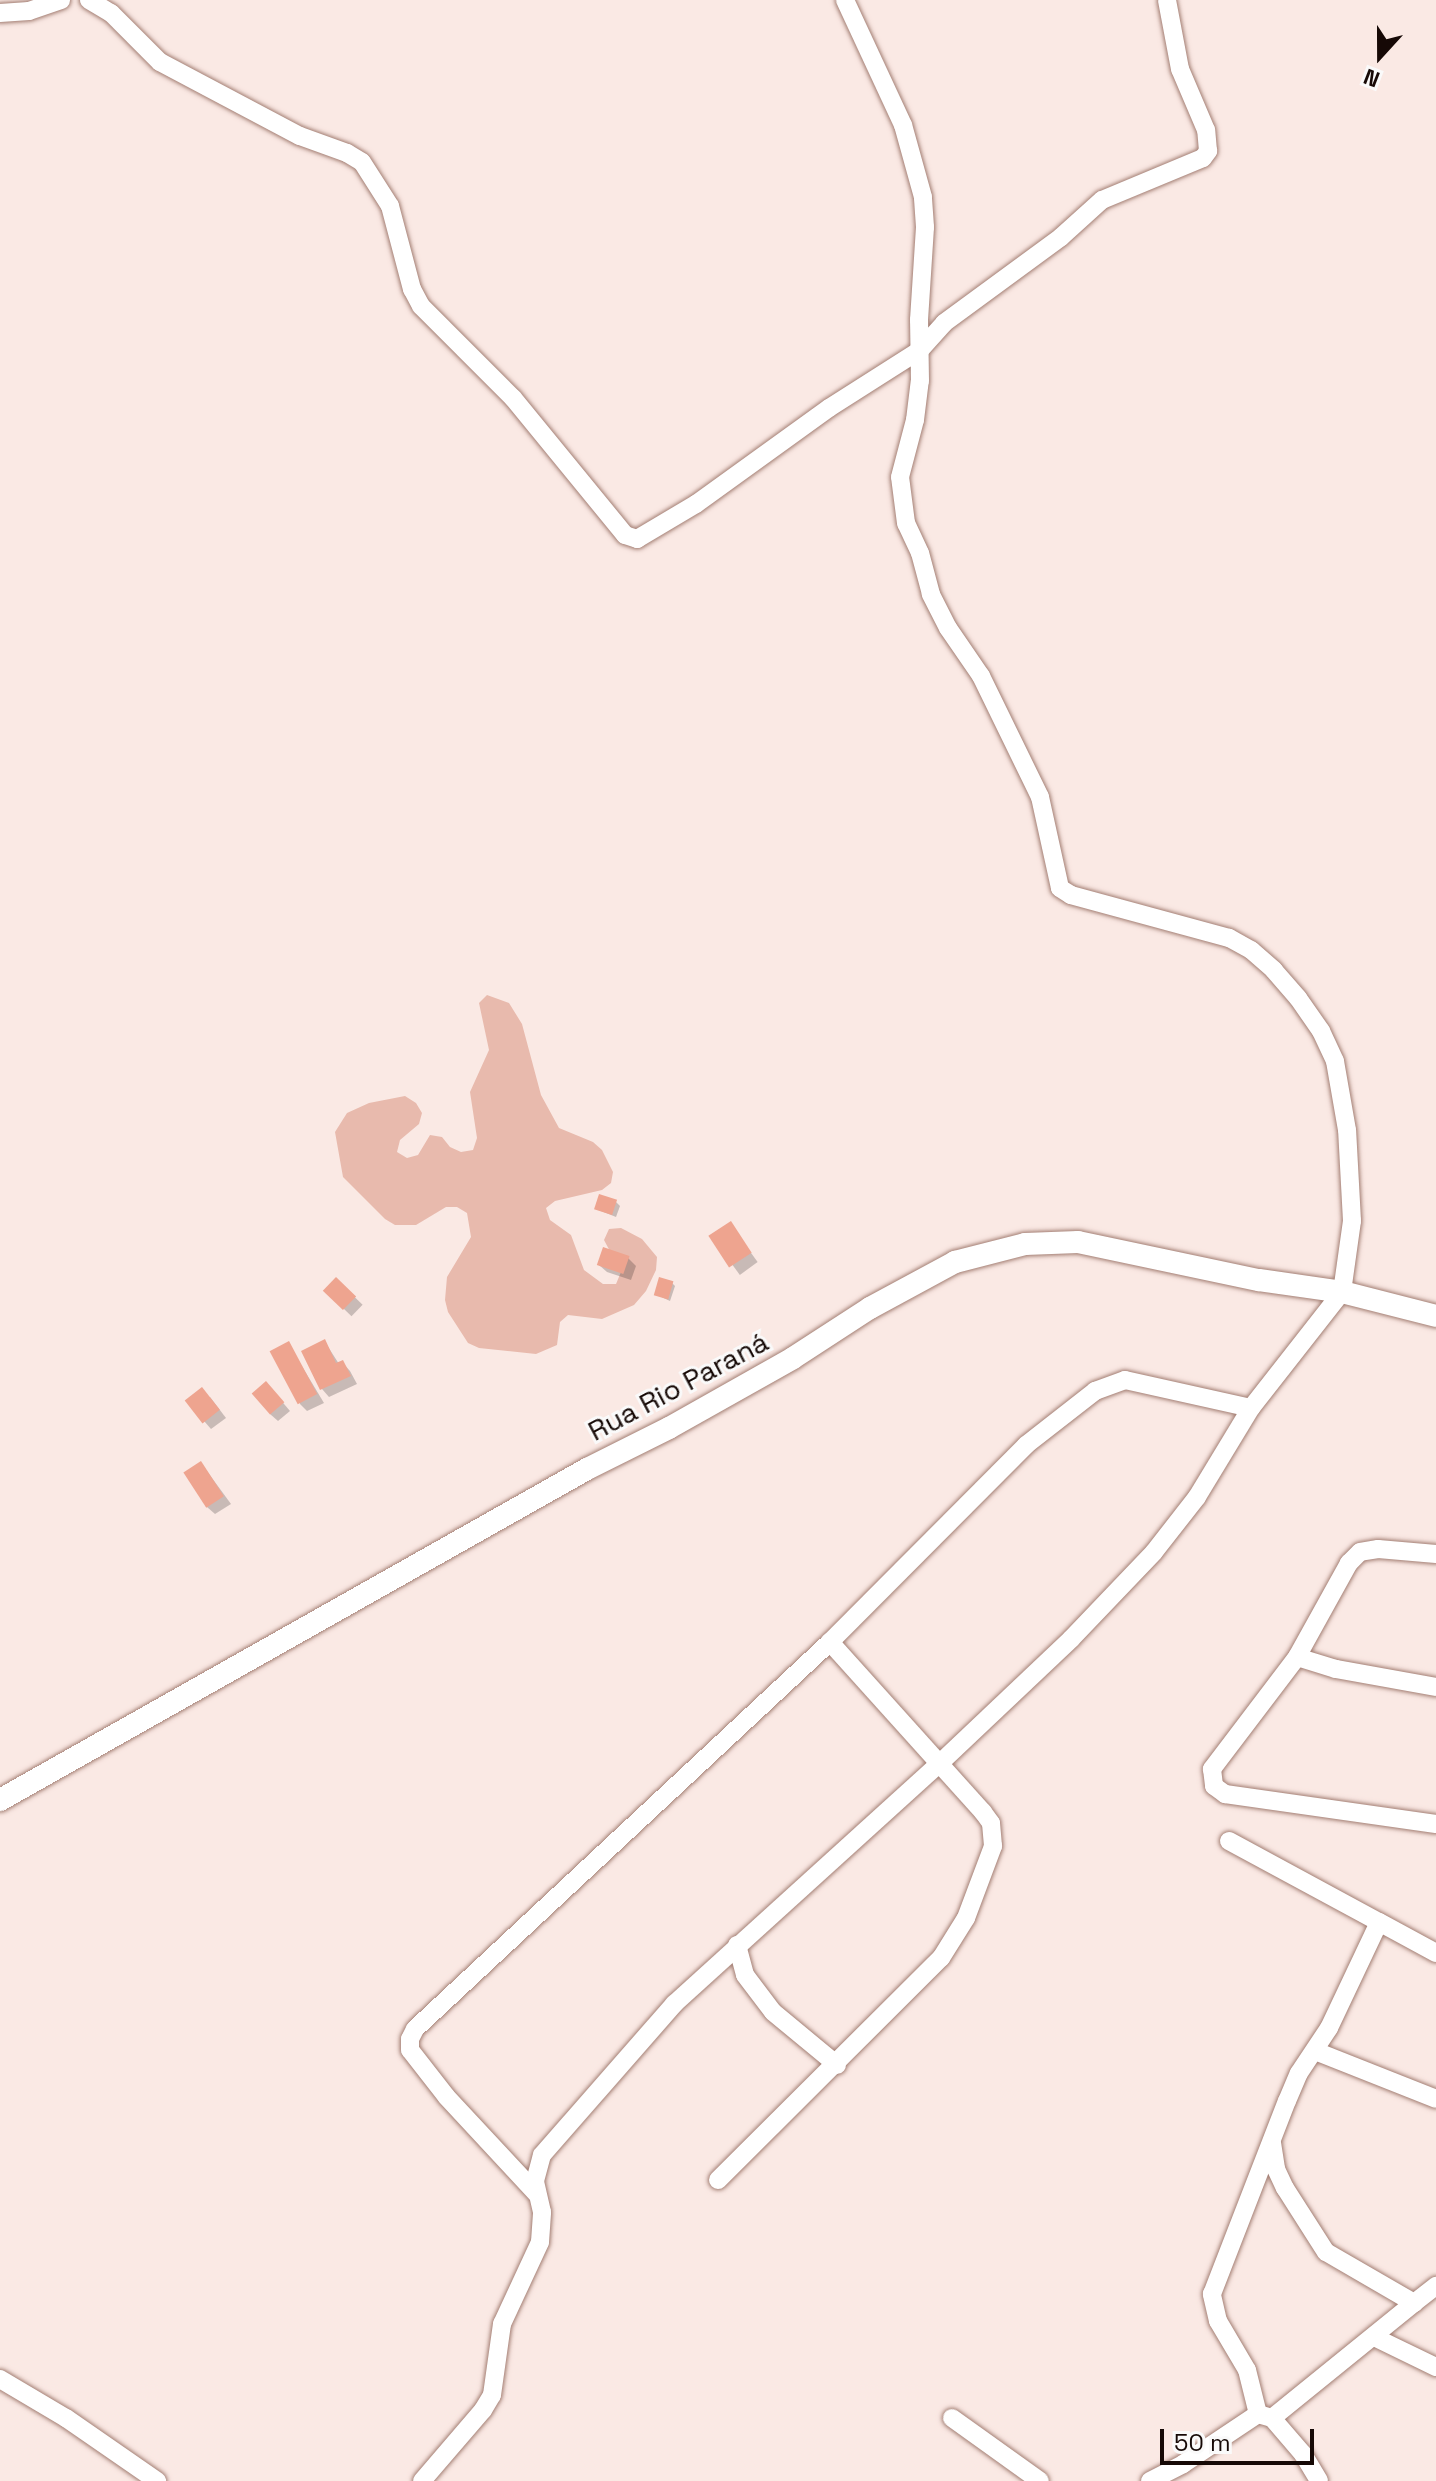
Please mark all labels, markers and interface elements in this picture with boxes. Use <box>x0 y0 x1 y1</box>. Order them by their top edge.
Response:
north arrow <box>1340 16 1420 96</box>
text: N <box>1359 63 1383 94</box>
street label: Rua Rio Paraná <box>582 1324 774 1448</box>
scale bar <box>1164 2413 1318 2463</box>
text: 50 m <box>1174 2427 1231 2458</box>

